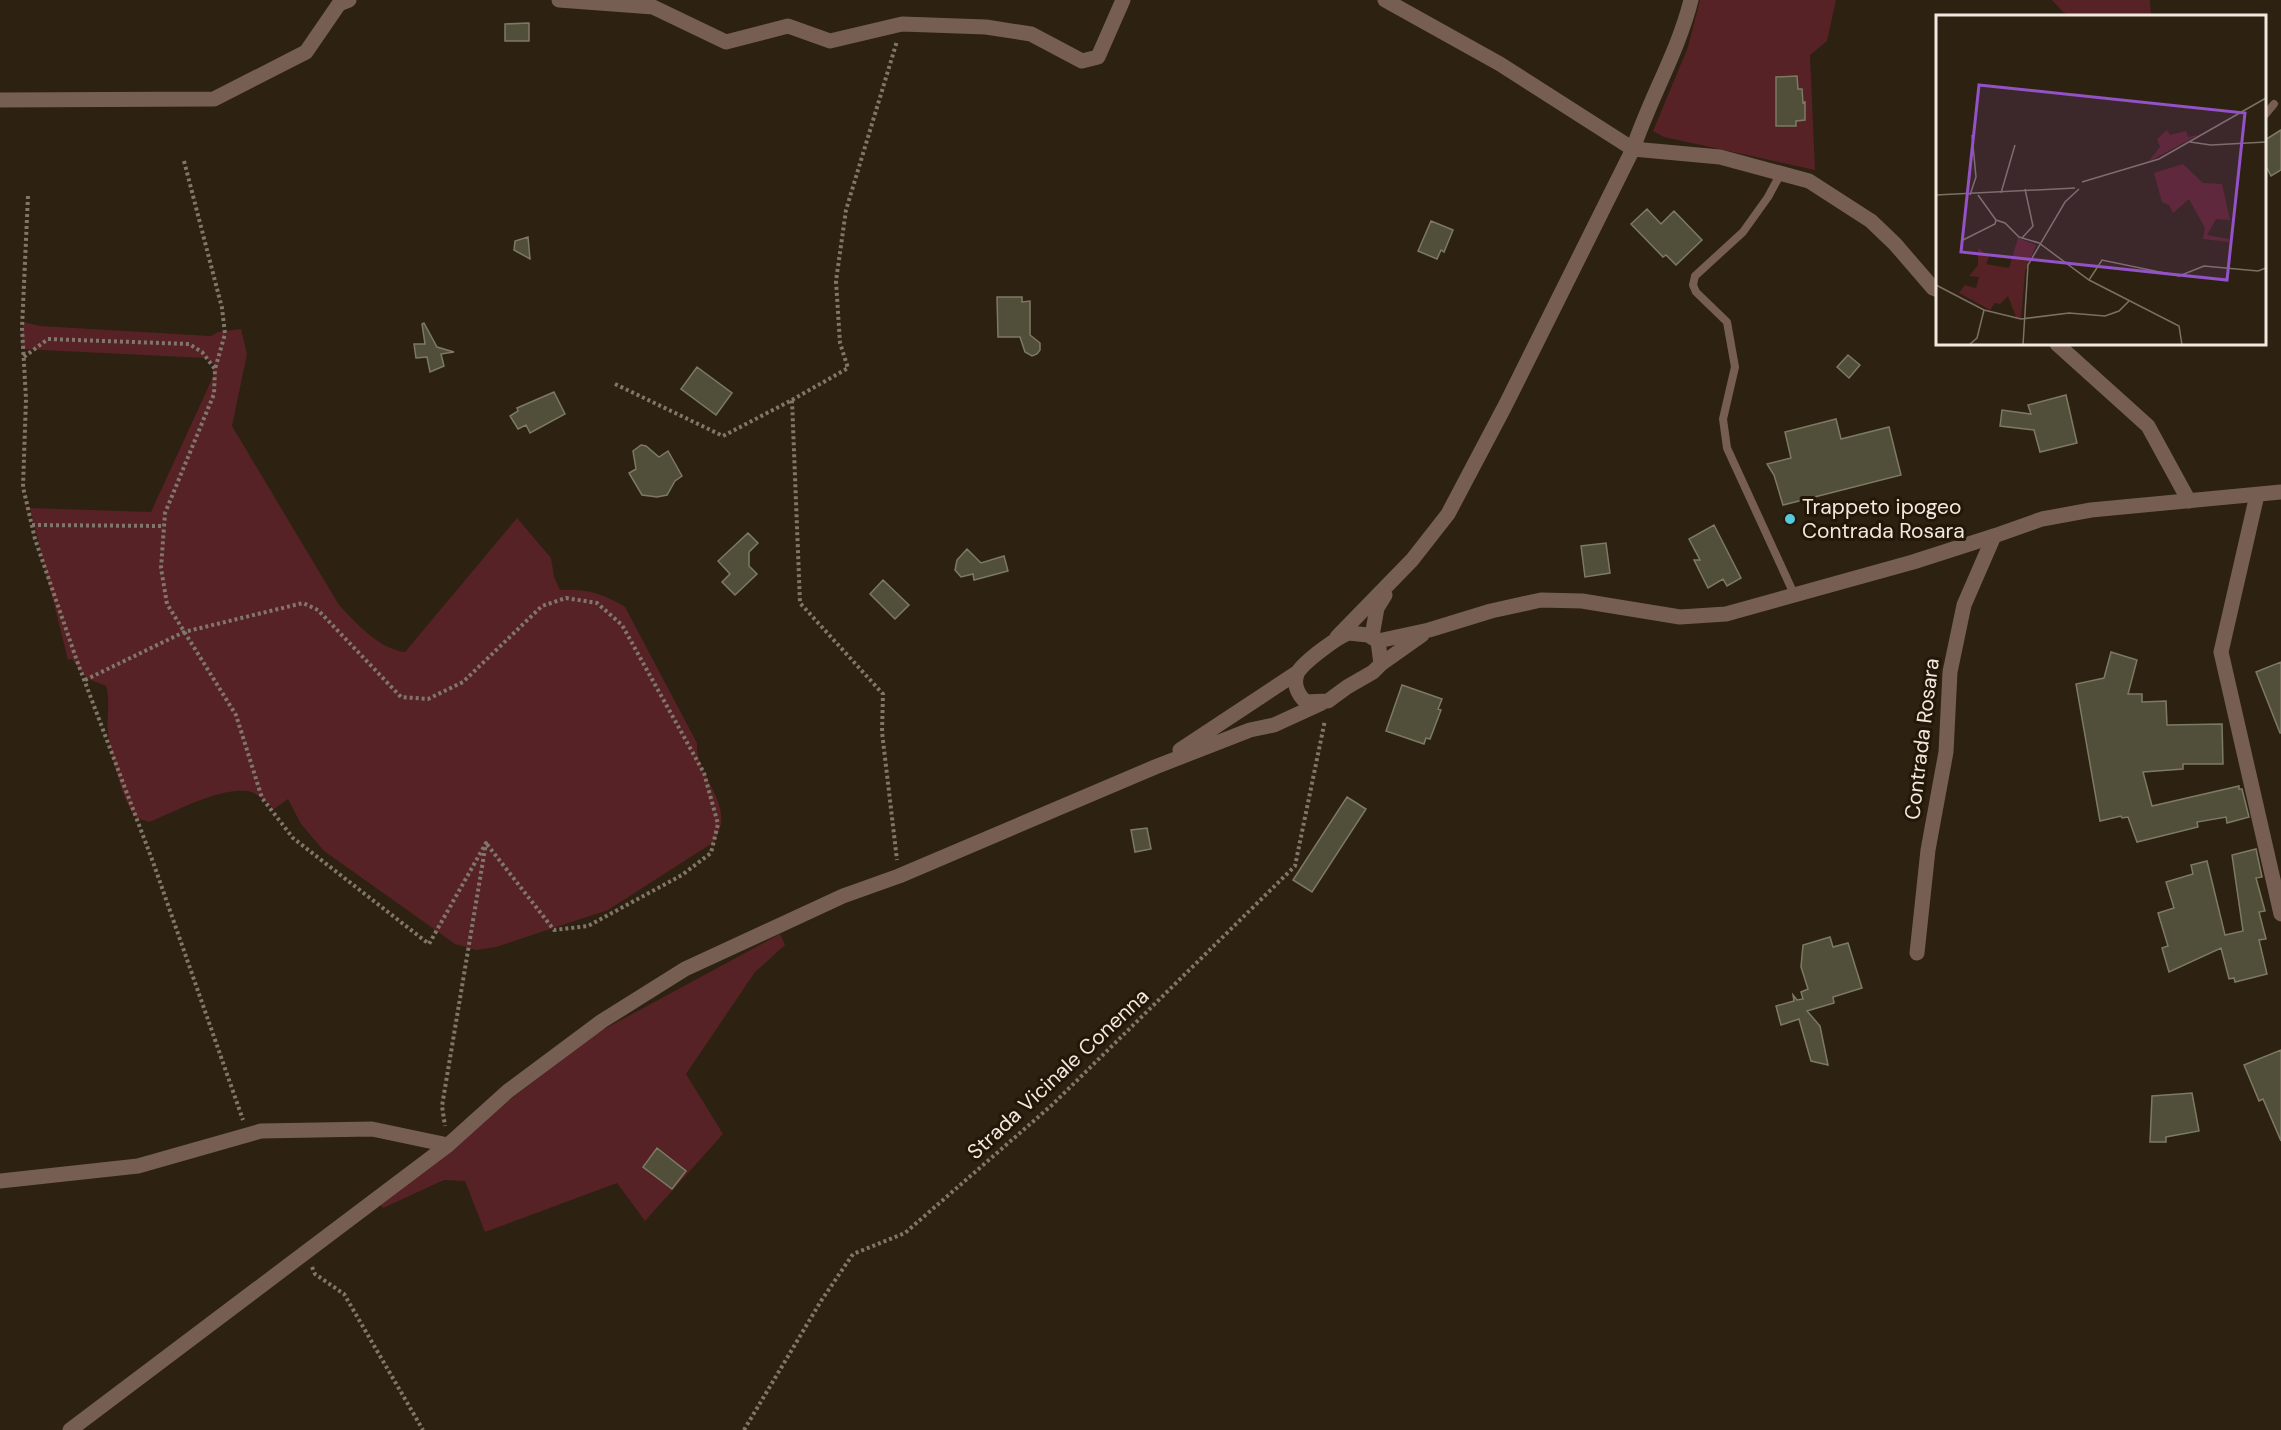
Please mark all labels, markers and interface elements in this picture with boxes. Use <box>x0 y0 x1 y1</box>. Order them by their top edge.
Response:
inset map <box>1936 15 2266 345</box>
place label: Trappeto ipogeo Contrada Rosara <box>1802 493 1965 545</box>
marker: Trappeto ipogeo Contrada Rosara <box>1783 512 1797 526</box>
street label: Contrada Rosara <box>1898 657 1946 821</box>
street label: Strada Vicinale Conenna <box>961 982 1155 1166</box>

